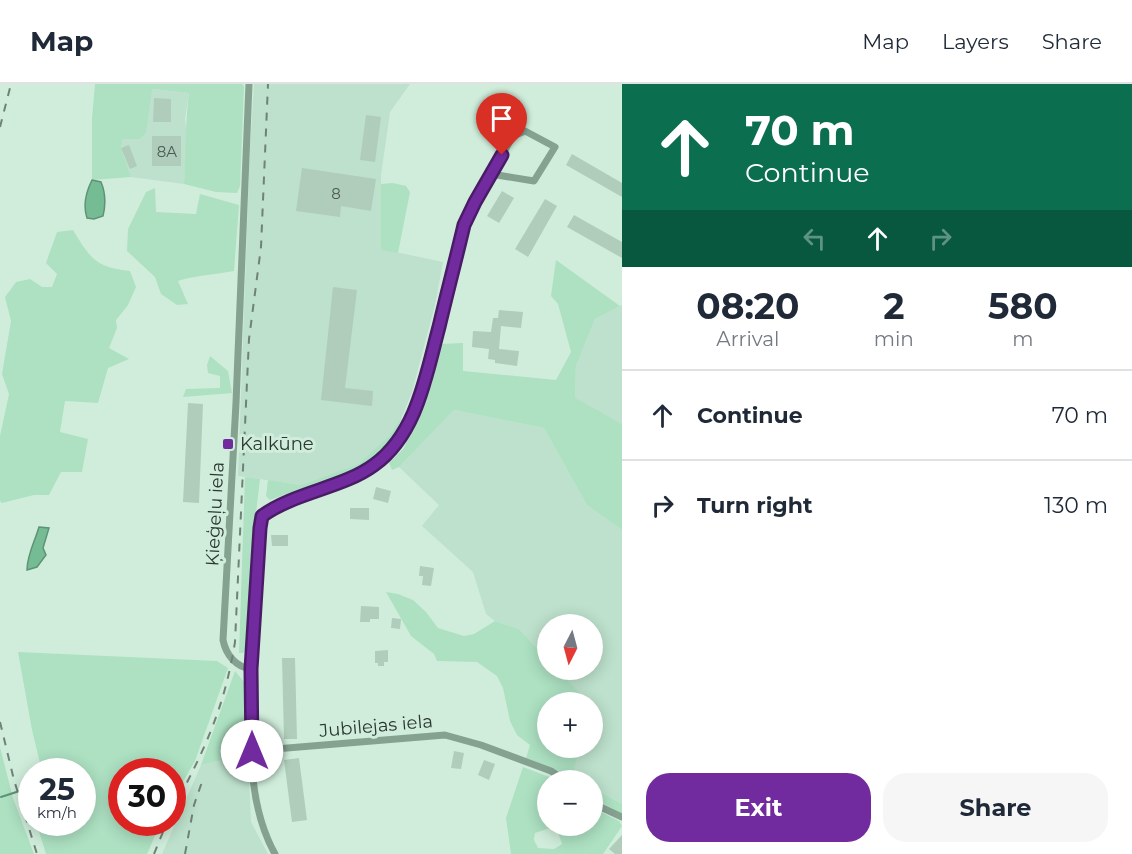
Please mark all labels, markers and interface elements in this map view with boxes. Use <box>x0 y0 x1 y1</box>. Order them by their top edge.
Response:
text: Map <box>30 24 93 58</box>
text: Map <box>862 29 909 54</box>
text: Layers <box>942 29 1009 54</box>
text: Share <box>1042 29 1102 54</box>
pin <box>476 93 527 155</box>
icon: arrive <box>485 102 518 135</box>
text: 70 m <box>745 104 855 156</box>
icon: ahead <box>646 108 724 186</box>
house number: 8A <box>157 142 177 161</box>
text: Continue <box>745 156 870 189</box>
house number: 8 <box>331 184 341 203</box>
icon: left <box>798 222 831 255</box>
icon: ahead <box>861 222 894 255</box>
icon: right <box>924 222 957 255</box>
text: 08:20 <box>696 284 800 328</box>
text: 2 <box>883 284 904 328</box>
text: 580 <box>988 284 1058 328</box>
text: Arrival <box>716 327 779 351</box>
text: min <box>874 327 914 351</box>
text: m <box>1012 327 1034 351</box>
icon: ahead <box>646 399 679 432</box>
text: Continue <box>697 402 803 429</box>
text: 70 m <box>1052 402 1108 429</box>
place label: Kalkūne <box>240 433 314 455</box>
marker: Kalkūne <box>221 437 235 451</box>
street label: Ķieģeļu iela <box>201 461 230 567</box>
icon: right <box>646 489 679 522</box>
text: Turn right <box>697 492 812 519</box>
text: 130 m <box>1044 492 1108 519</box>
north arrow <box>537 614 603 680</box>
map controls <box>537 614 603 836</box>
button: + <box>537 692 603 758</box>
street label: Jubilejas iela <box>317 710 434 742</box>
position arrow <box>220 719 284 783</box>
speed limit sign: 30 <box>108 758 186 836</box>
button: − <box>537 770 603 836</box>
text: 25 <box>39 771 75 808</box>
button: Exit <box>646 773 871 842</box>
button: Share <box>883 773 1108 842</box>
text: km/h <box>37 803 77 822</box>

